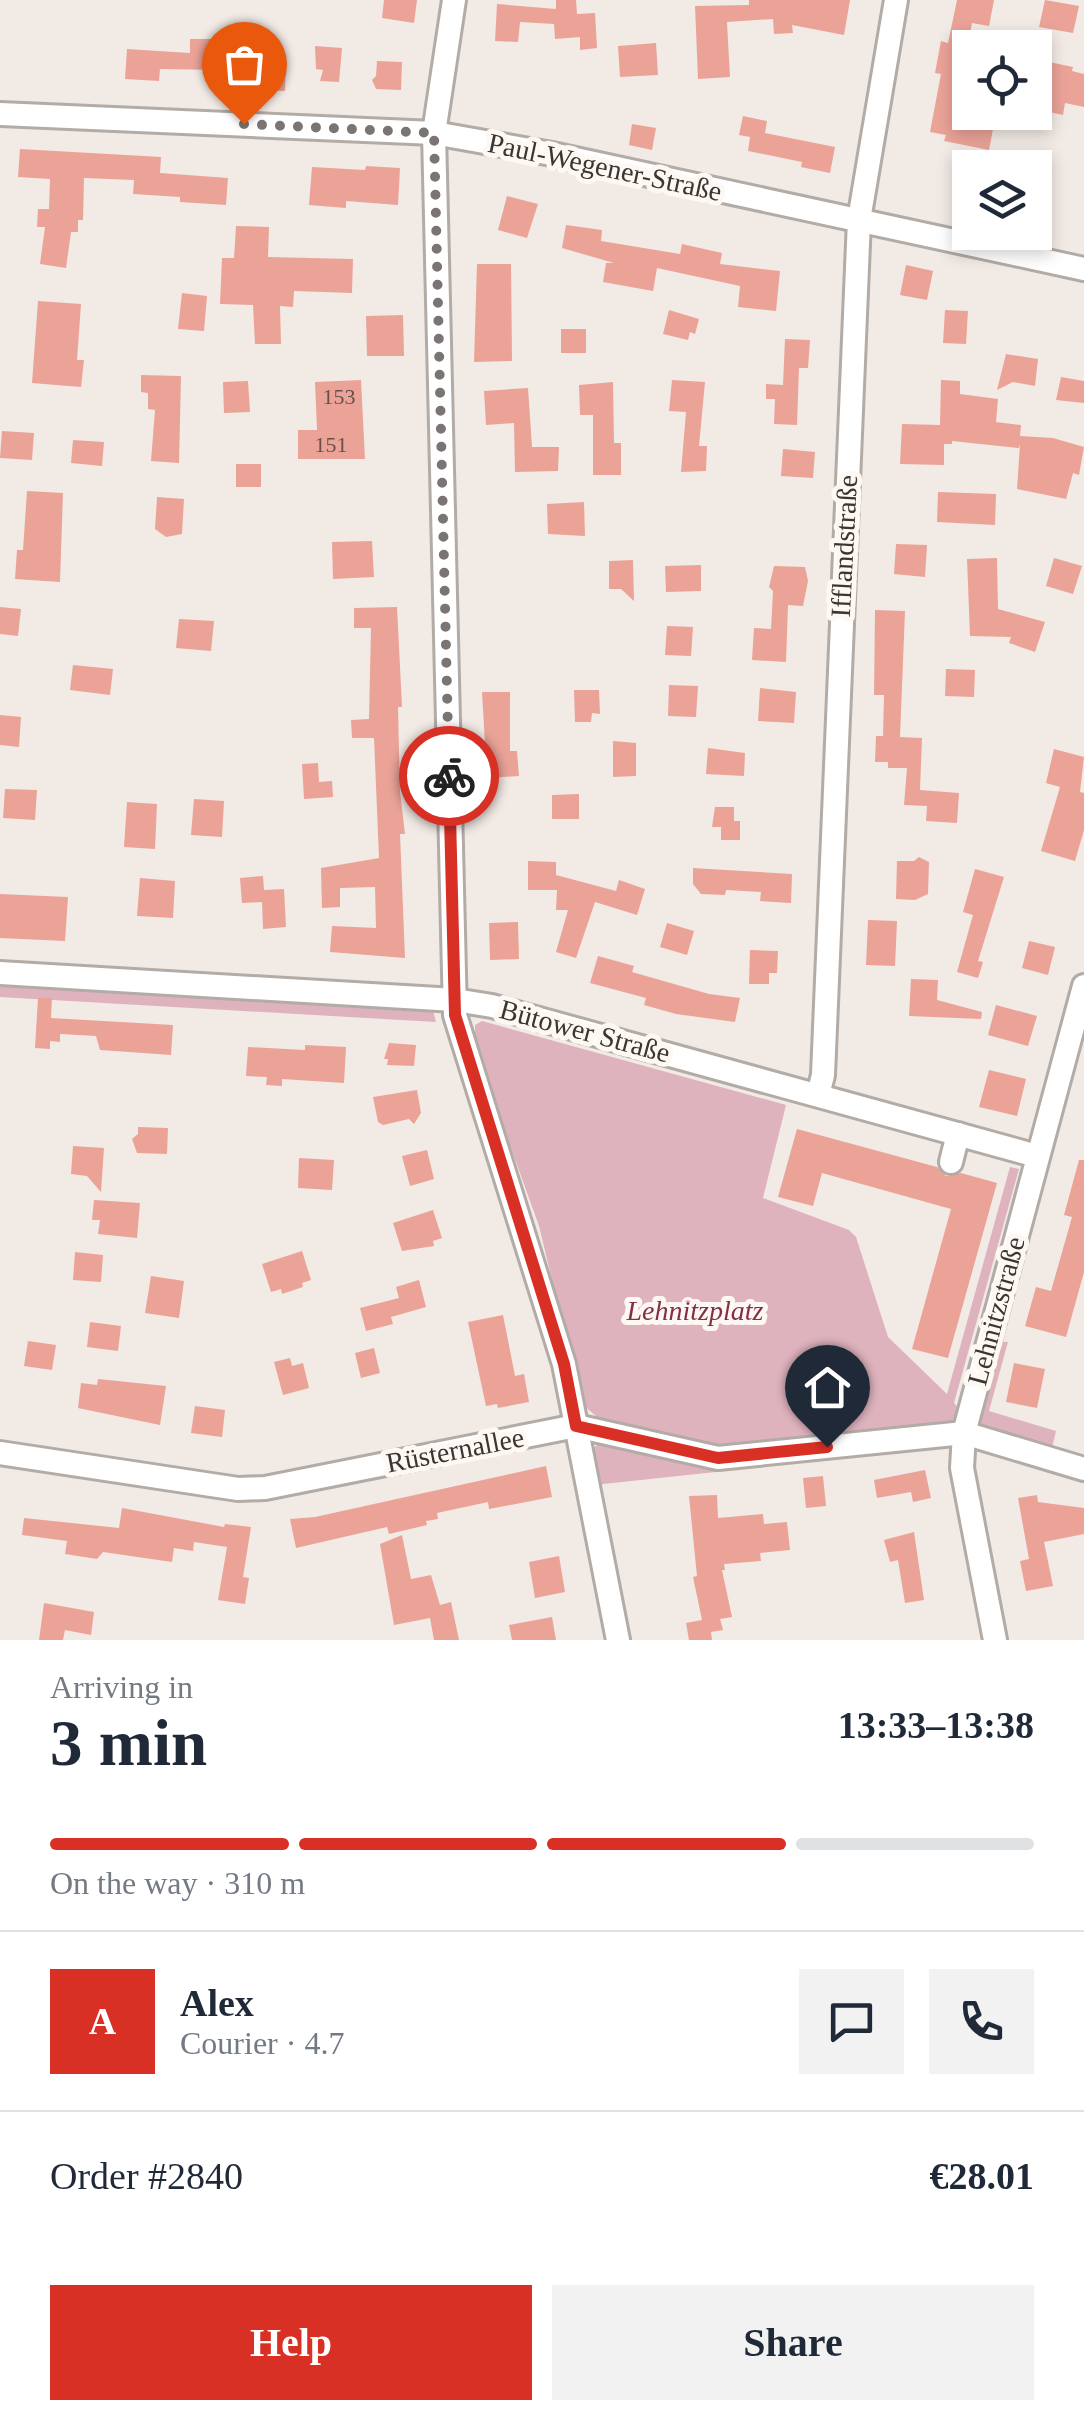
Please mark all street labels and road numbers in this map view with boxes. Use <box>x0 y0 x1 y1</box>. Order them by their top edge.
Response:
street label: Paul-Wegener-Straße <box>485 127 725 207</box>
street label: Ifflandstraße <box>825 474 863 618</box>
street label: Bütower Straße <box>496 993 674 1069</box>
street label: Lehnitzstraße <box>961 1233 1031 1389</box>
street label: Rüsternallee <box>383 1421 527 1479</box>

